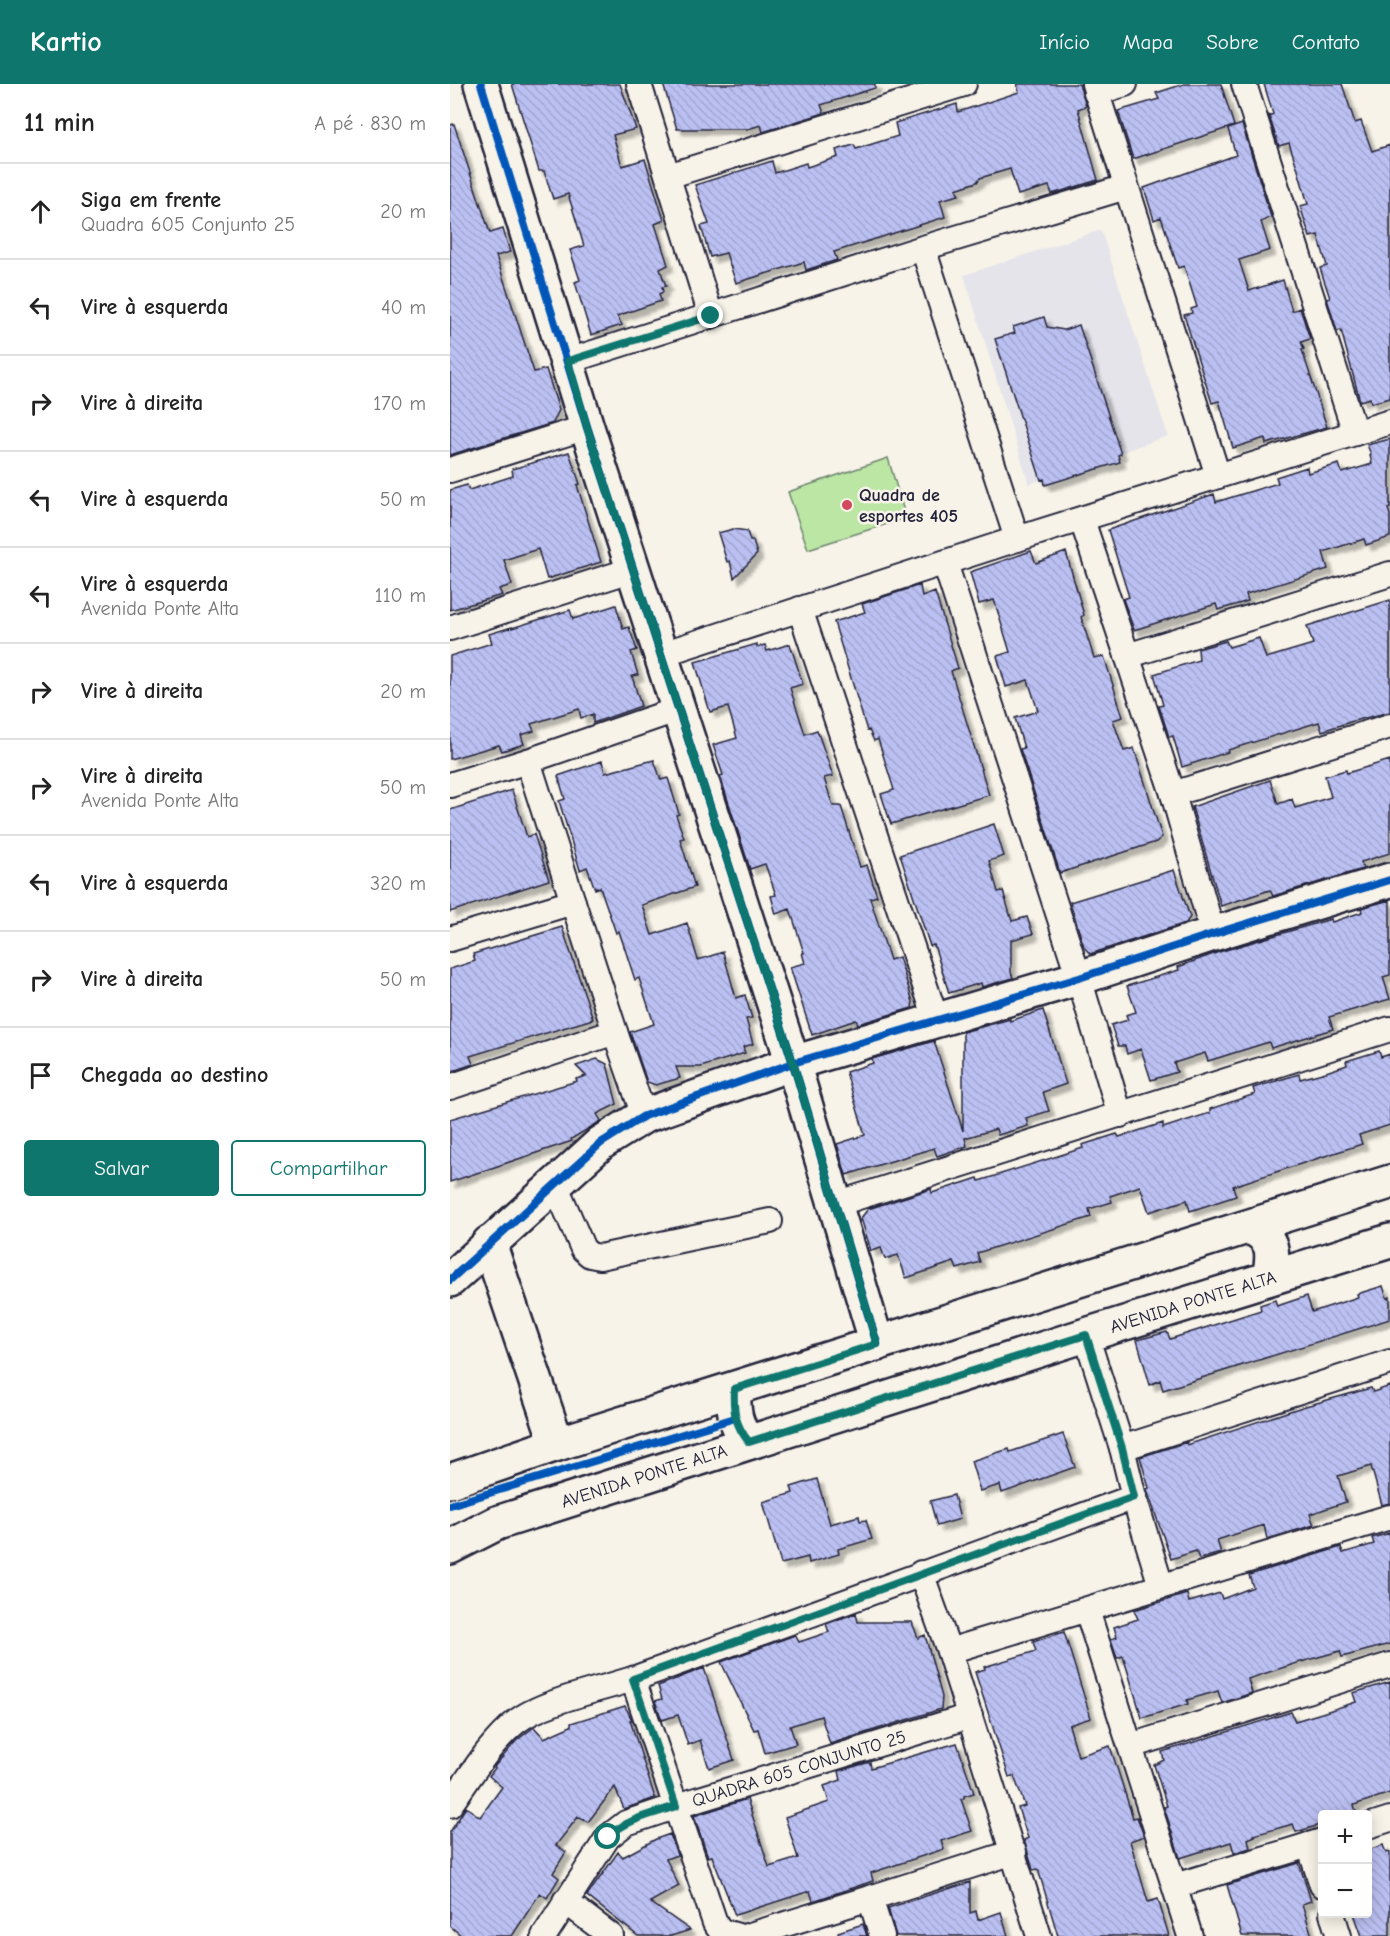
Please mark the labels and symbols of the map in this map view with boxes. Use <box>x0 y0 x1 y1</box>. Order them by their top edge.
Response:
route end <box>697 302 723 328</box>
place label: Quadra de esportes 405 <box>859 485 958 527</box>
marker: Quadra de esportes 405 <box>840 498 854 512</box>
street label: AVENIDA PONTE ALTA <box>1107 1267 1279 1338</box>
street label: AVENIDA PONTE ALTA <box>559 1440 730 1513</box>
street label: QUADRA 605 CONJUNTO 25 <box>690 1726 909 1812</box>
route start <box>594 1823 620 1849</box>

